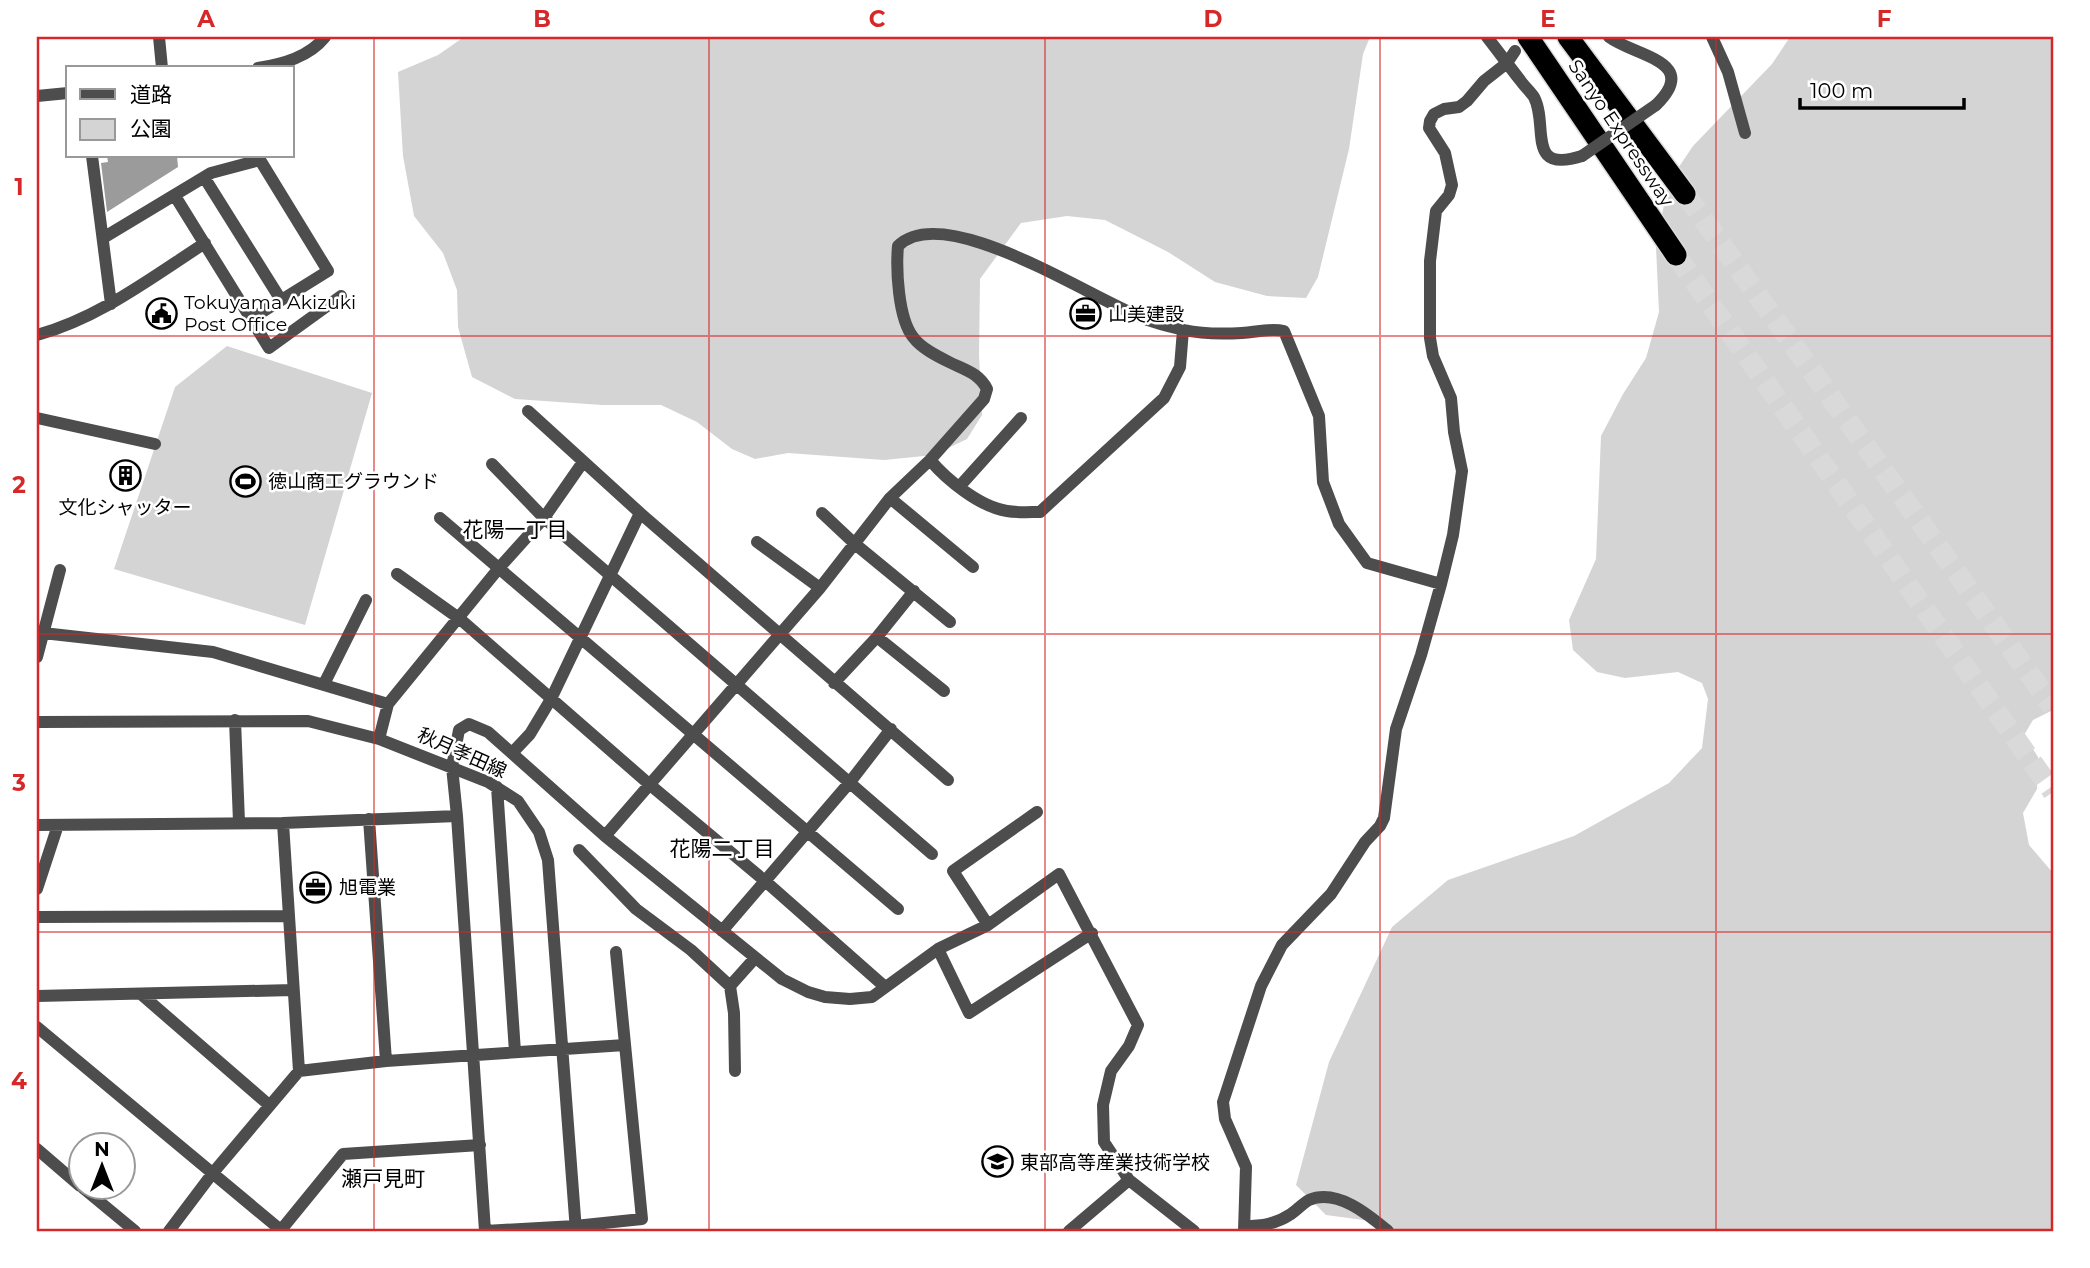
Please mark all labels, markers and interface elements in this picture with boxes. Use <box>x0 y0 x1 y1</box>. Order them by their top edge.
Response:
text: A <box>196 5 215 33</box>
text: B <box>533 5 551 33</box>
text: C <box>869 5 886 33</box>
text: D <box>1204 5 1223 33</box>
text: E <box>1540 5 1556 33</box>
text: F <box>1877 5 1892 33</box>
street label: Sanyo Expressway <box>1563 55 1679 211</box>
legend <box>66 66 294 158</box>
scale bar <box>1800 66 1964 110</box>
text: 100 m <box>1810 78 1873 103</box>
text: 道路 <box>130 82 172 107</box>
text: 公園 <box>130 116 172 141</box>
text: 1 <box>14 173 24 201</box>
place label: Tokuyama Akizuki Post Office <box>184 291 356 336</box>
public building icon: Tokuyama Akizuki Post Office <box>144 296 178 330</box>
office icon: 山美建設 <box>1068 297 1102 331</box>
place label: 山美建設 <box>1108 303 1184 326</box>
building icon: 文化シャッター <box>108 459 142 493</box>
sports icon: 徳山商工グラウンド <box>228 464 262 498</box>
place label: 徳山商工グラウンド <box>268 470 439 493</box>
text: 2 <box>12 471 26 499</box>
place label: 文化シャッター <box>58 496 192 519</box>
district label: 花陽一丁目 <box>463 517 568 542</box>
street label: 秋月孝田線 <box>414 723 510 783</box>
text: 3 <box>11 769 26 797</box>
district label: 花陽二丁目 <box>670 836 775 861</box>
office icon: 旭電業 <box>299 870 333 904</box>
place label: 旭電業 <box>339 876 396 899</box>
text: 4 <box>11 1067 27 1095</box>
north arrow <box>66 1132 136 1202</box>
text: N <box>94 1138 110 1161</box>
school or university icon: 東部高等産業技術学校 <box>980 1145 1014 1179</box>
place label: 東部高等産業技術学校 <box>1020 1151 1210 1174</box>
district label: 瀬戸見町 <box>341 1166 425 1191</box>

